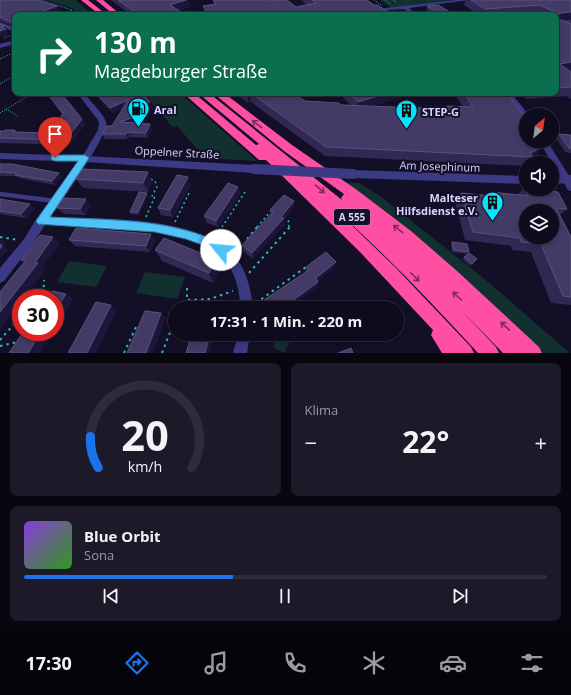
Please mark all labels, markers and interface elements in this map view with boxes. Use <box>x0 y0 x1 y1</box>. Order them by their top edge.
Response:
text: 130 m <box>94 23 177 61</box>
icon: right <box>28 28 80 80</box>
text: Magdeburger Straße <box>94 59 267 83</box>
fuel station icon: Aral <box>125 96 151 129</box>
building icon: STEP-G <box>394 98 420 131</box>
place label: Aral <box>154 102 177 117</box>
place label: STEP-G <box>422 104 459 119</box>
north arrow <box>519 108 559 148</box>
map controls <box>519 108 559 244</box>
pin <box>38 117 72 158</box>
one-way arrow <box>252 119 263 128</box>
icon: arrive <box>44 123 66 145</box>
street label: Oppelner Straße <box>134 142 220 162</box>
button: sound <box>519 156 559 196</box>
street label: Am Josephinum <box>399 157 481 175</box>
one-way arrow <box>315 184 325 193</box>
place label: Malteser Hilfsdienst e.V. <box>396 190 478 218</box>
building icon: Malteser Hilfsdienst e.V. <box>480 190 506 223</box>
button: layers <box>519 204 559 244</box>
road number: A 555 <box>334 209 370 225</box>
one-way arrow <box>393 225 404 234</box>
position arrow <box>200 229 242 271</box>
one-way arrow <box>410 272 420 282</box>
speed limit sign: 30 <box>12 289 64 341</box>
one-way arrow <box>452 292 462 301</box>
text: 17:31 · 1 Min. · 220 m <box>210 311 362 331</box>
one-way arrow <box>500 321 510 331</box>
text: Klima <box>305 401 338 419</box>
text: 20 <box>121 406 169 462</box>
text: 22° <box>402 421 449 462</box>
text: − <box>305 427 317 457</box>
text: + <box>534 427 547 457</box>
text: km/h <box>128 456 163 475</box>
text: Blue Orbit <box>84 526 161 546</box>
text: Sona <box>84 546 114 564</box>
icon: previous <box>100 585 122 607</box>
icon: pause <box>274 585 296 607</box>
icon: next <box>449 585 471 607</box>
icon: directions <box>123 649 151 677</box>
icon: music <box>202 649 230 677</box>
icon: phone <box>281 649 309 677</box>
icon: climate <box>360 649 388 677</box>
icon: car <box>439 649 467 677</box>
icon: filters <box>518 649 546 677</box>
text: 17:30 <box>25 651 72 675</box>

